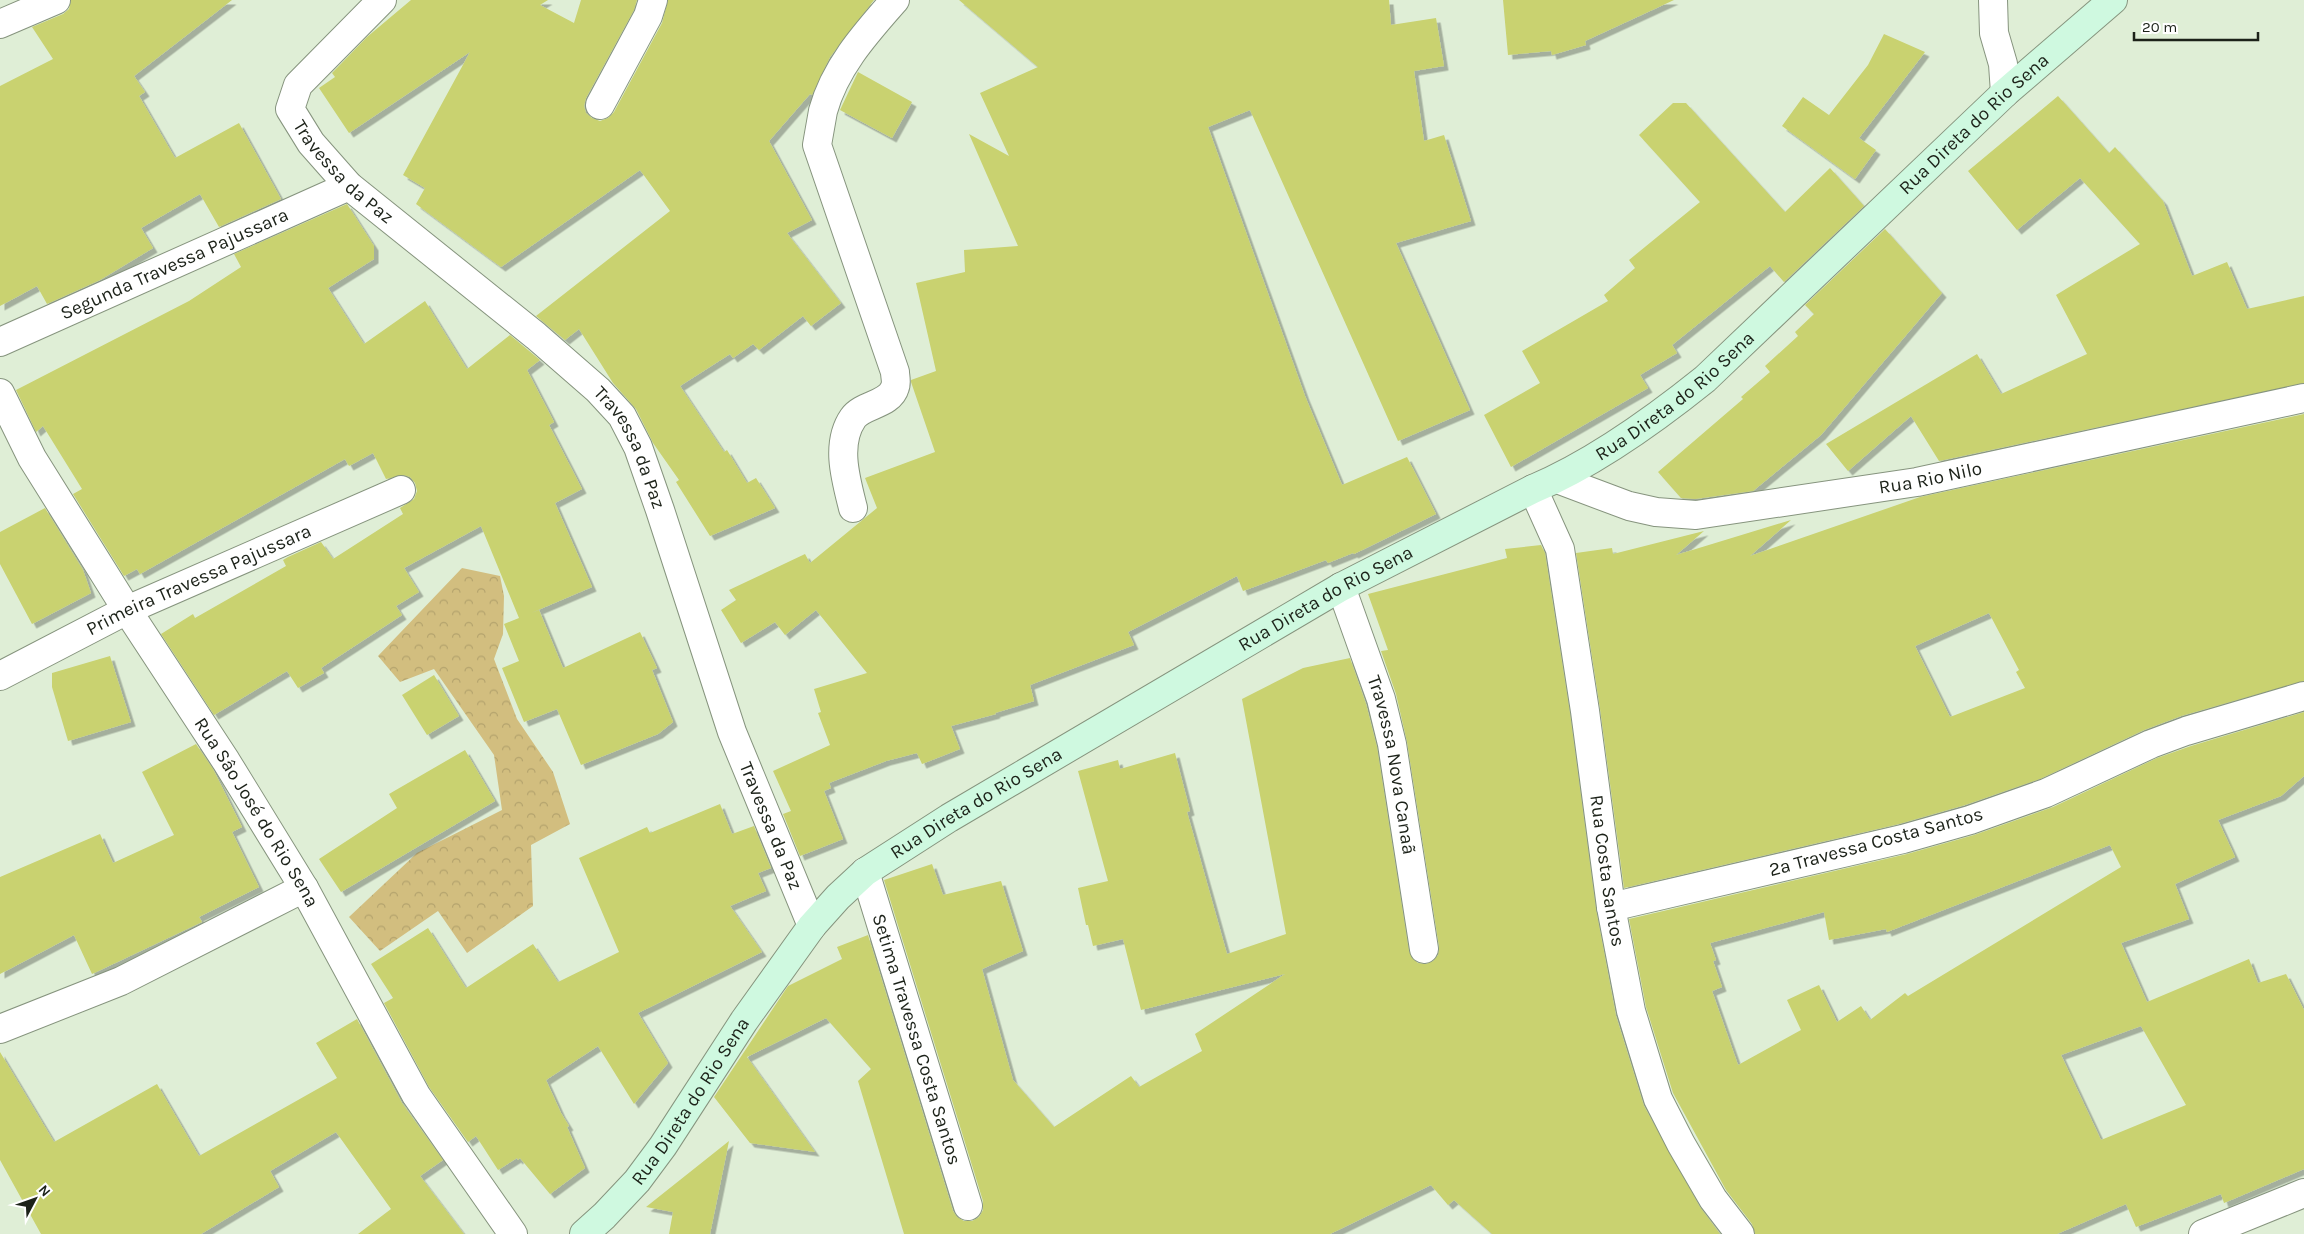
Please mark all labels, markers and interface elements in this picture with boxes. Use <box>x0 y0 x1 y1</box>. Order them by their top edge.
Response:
scale bar <box>2134 10 2258 42</box>
text: 20 m <box>2142 18 2177 36</box>
street label: Rua Direta do Rio Sena <box>1894 49 2053 199</box>
street label: Travessa da Paz <box>289 116 398 228</box>
street label: Segunda Travessa Pajussara <box>57 204 292 325</box>
street label: Rua Direta do Rio Sena <box>1591 327 1759 465</box>
street label: Travessa da Paz <box>589 382 670 512</box>
street label: Rua Rio Nilo <box>1877 457 1984 499</box>
street label: Primeira Travessa Pajussara <box>83 520 315 640</box>
street label: Rua Direta do Rio Sena <box>1234 541 1417 656</box>
street label: Travessa Nova Canaã <box>1363 673 1420 856</box>
street label: Rua Sâo José do Rio Sena <box>190 713 323 911</box>
street label: Rua Direta do Rio Sena <box>886 743 1066 864</box>
street label: Travessa da Paz <box>735 759 807 893</box>
street label: Rua Costa Santos <box>1585 793 1629 949</box>
street label: 2ª Travessa Costa Santos <box>1767 803 1985 881</box>
street label: Setima Travessa Costa Santos <box>867 911 966 1168</box>
street label: Rua Direta do Rio Sena <box>627 1014 754 1189</box>
north arrow <box>10 1174 60 1224</box>
text: N <box>35 1181 54 1200</box>

